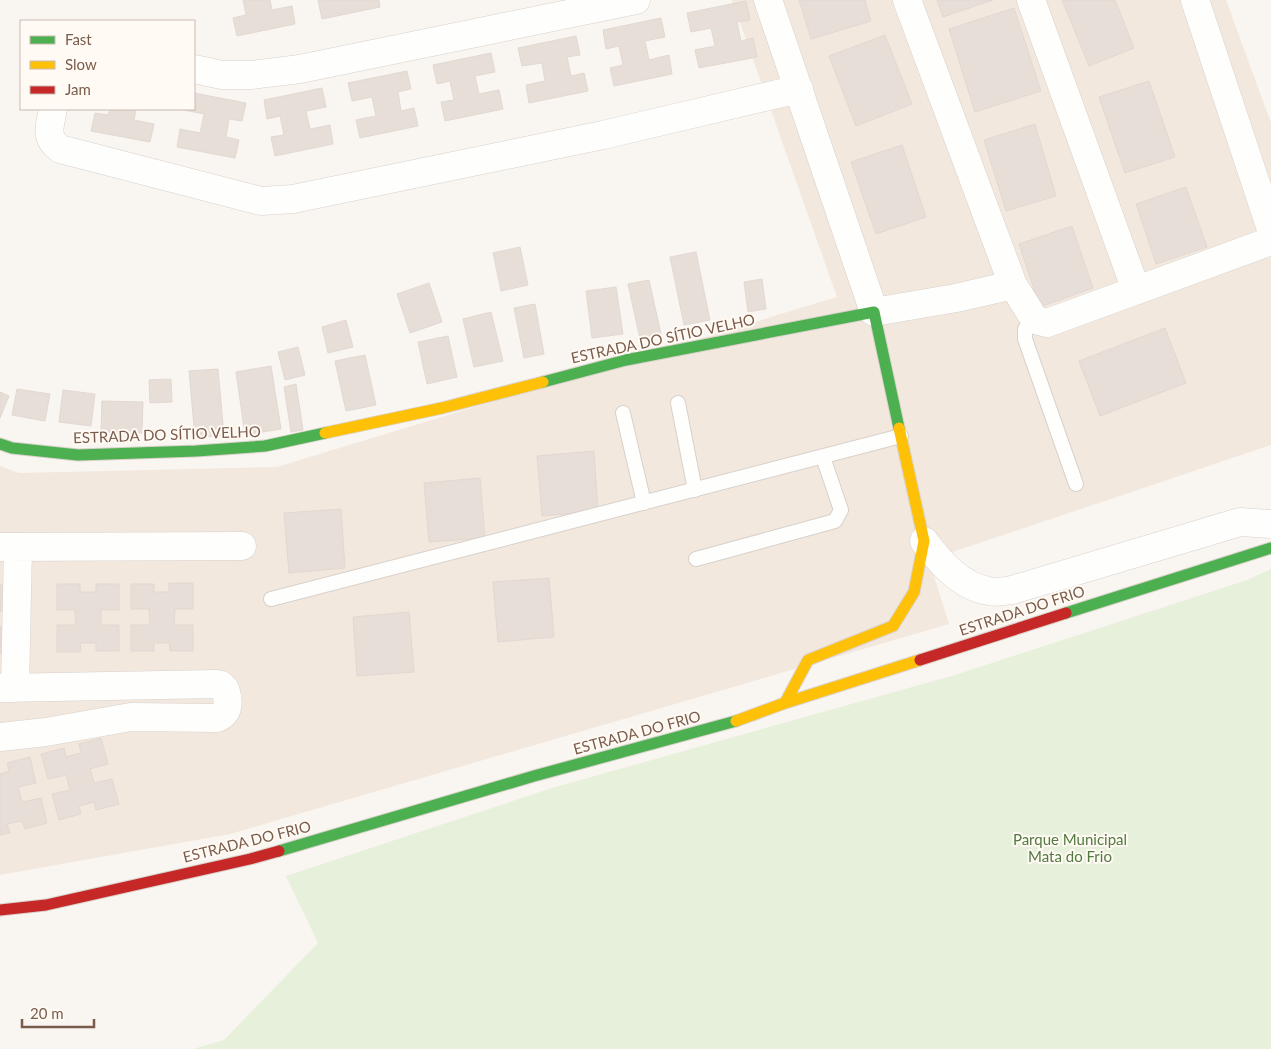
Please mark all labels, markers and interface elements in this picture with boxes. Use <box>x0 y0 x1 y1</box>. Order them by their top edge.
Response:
legend <box>20 20 195 110</box>
text: Fast <box>65 30 92 48</box>
text: Slow <box>65 55 97 73</box>
text: Jam <box>65 80 91 98</box>
street label: ESTRADA DO SÍTIO VELHO <box>569 310 756 366</box>
street label: ESTRADA DO SÍTIO VELHO <box>73 422 261 446</box>
street label: ESTRADA DO FRIO <box>957 581 1087 639</box>
street label: ESTRADA DO FRIO <box>571 706 702 758</box>
street label: ESTRADA DO FRIO <box>181 816 313 866</box>
park label: Parque Municipal Mata do Frio <box>1013 830 1127 865</box>
scale bar <box>22 996 95 1028</box>
text: 20 m <box>30 1004 64 1022</box>

